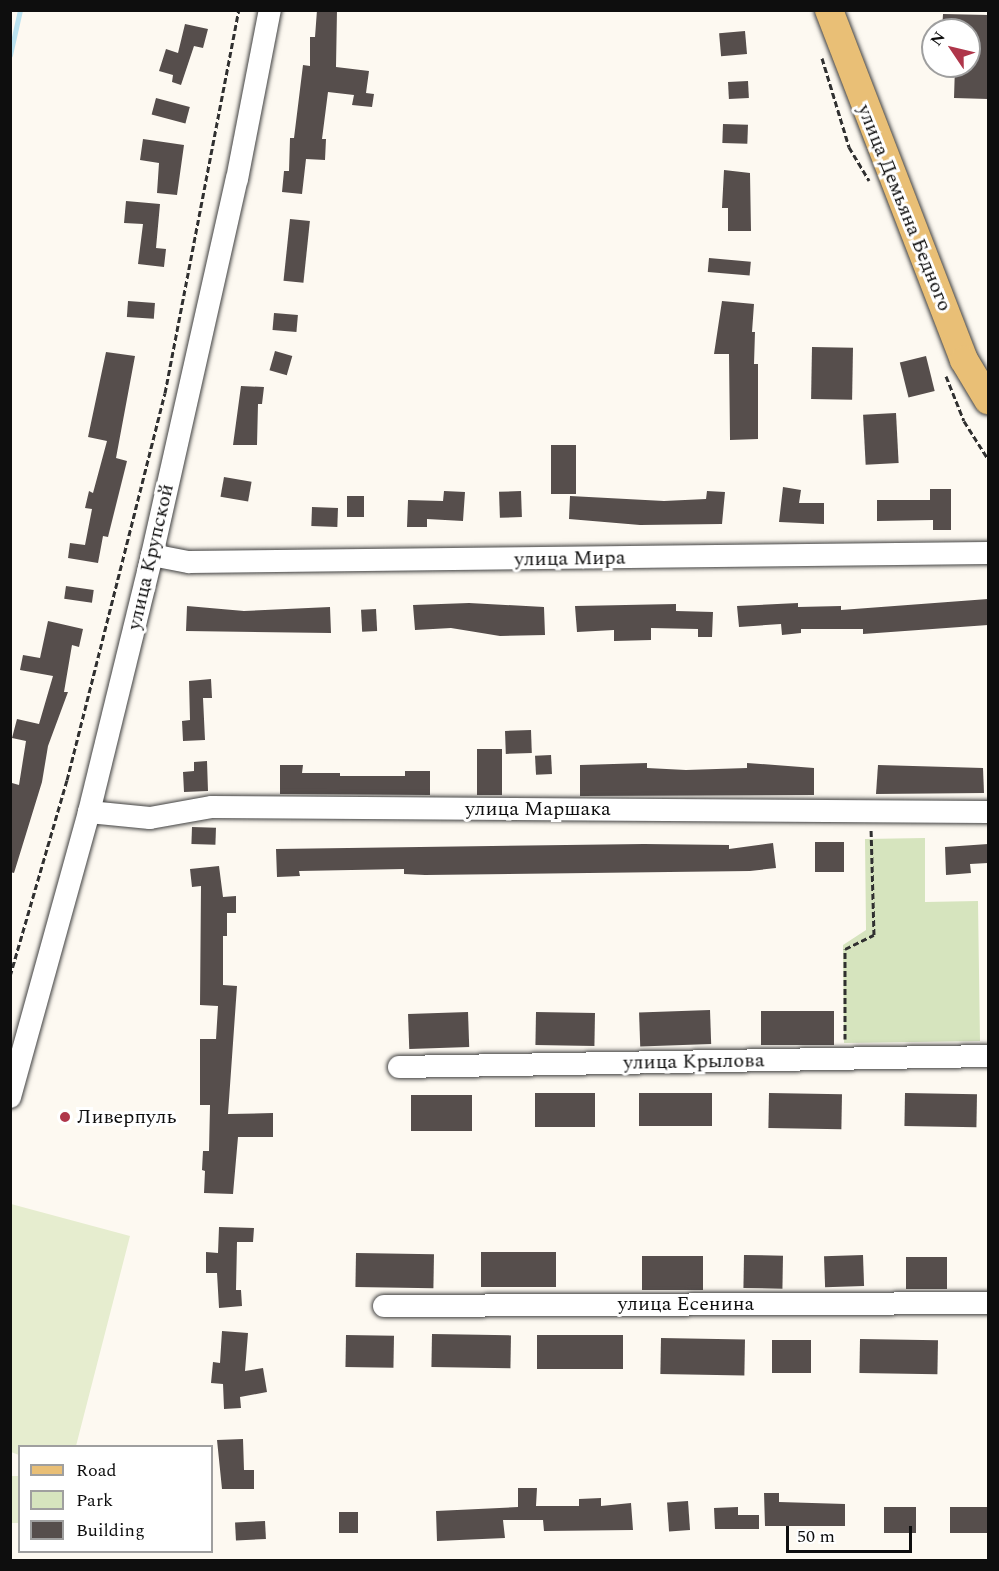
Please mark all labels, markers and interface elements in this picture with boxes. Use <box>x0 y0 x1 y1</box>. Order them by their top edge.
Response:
north arrow <box>921 18 981 78</box>
text: N <box>924 27 951 51</box>
street label: улица Демьяна Бедного <box>852 101 956 315</box>
street label: улица Крупской <box>123 482 179 632</box>
street label: улица Мира <box>514 546 626 572</box>
street label: улица Маршака <box>465 797 611 821</box>
street label: улица Крылова <box>623 1049 765 1075</box>
place label: Ливерпуль <box>77 1105 176 1129</box>
marker: Ливерпуль <box>58 1110 72 1124</box>
street label: улица Есенина <box>618 1292 754 1316</box>
legend <box>18 1445 213 1553</box>
text: Road <box>76 1457 117 1484</box>
text: Park <box>76 1487 113 1514</box>
scale bar <box>789 1514 915 1552</box>
text: Building <box>76 1517 145 1544</box>
text: 50 m <box>797 1523 835 1550</box>

